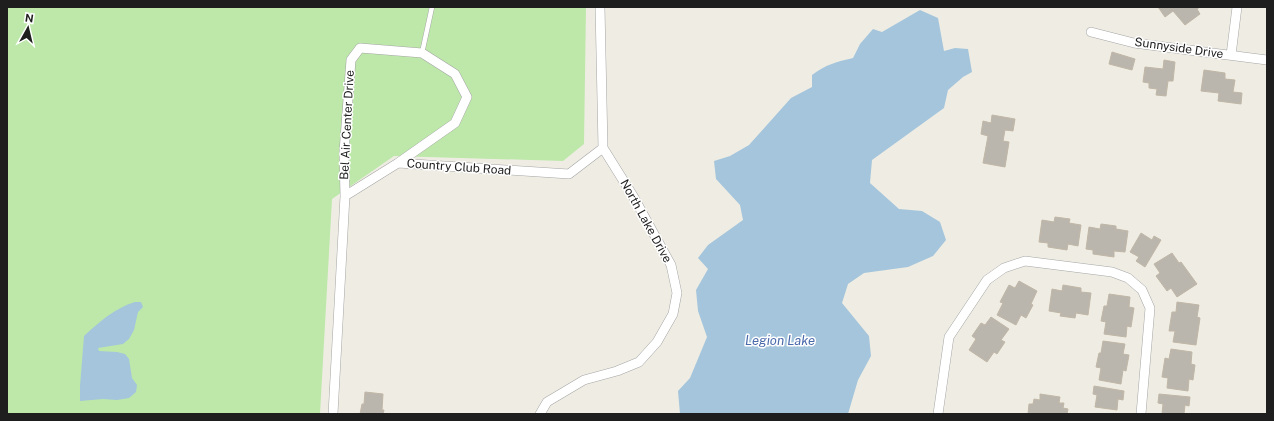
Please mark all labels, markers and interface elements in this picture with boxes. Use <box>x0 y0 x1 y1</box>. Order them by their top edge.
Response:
north arrow <box>8 8 48 48</box>
text: N <box>24 12 34 25</box>
street label: Sunnyside Drive <box>1134 35 1225 61</box>
street label: Bel Air Center Drive <box>337 70 357 180</box>
street label: Country Club Road <box>406 156 512 178</box>
street label: North Lake Drive <box>617 177 675 265</box>
water label: Legion Lake <box>745 333 815 348</box>

